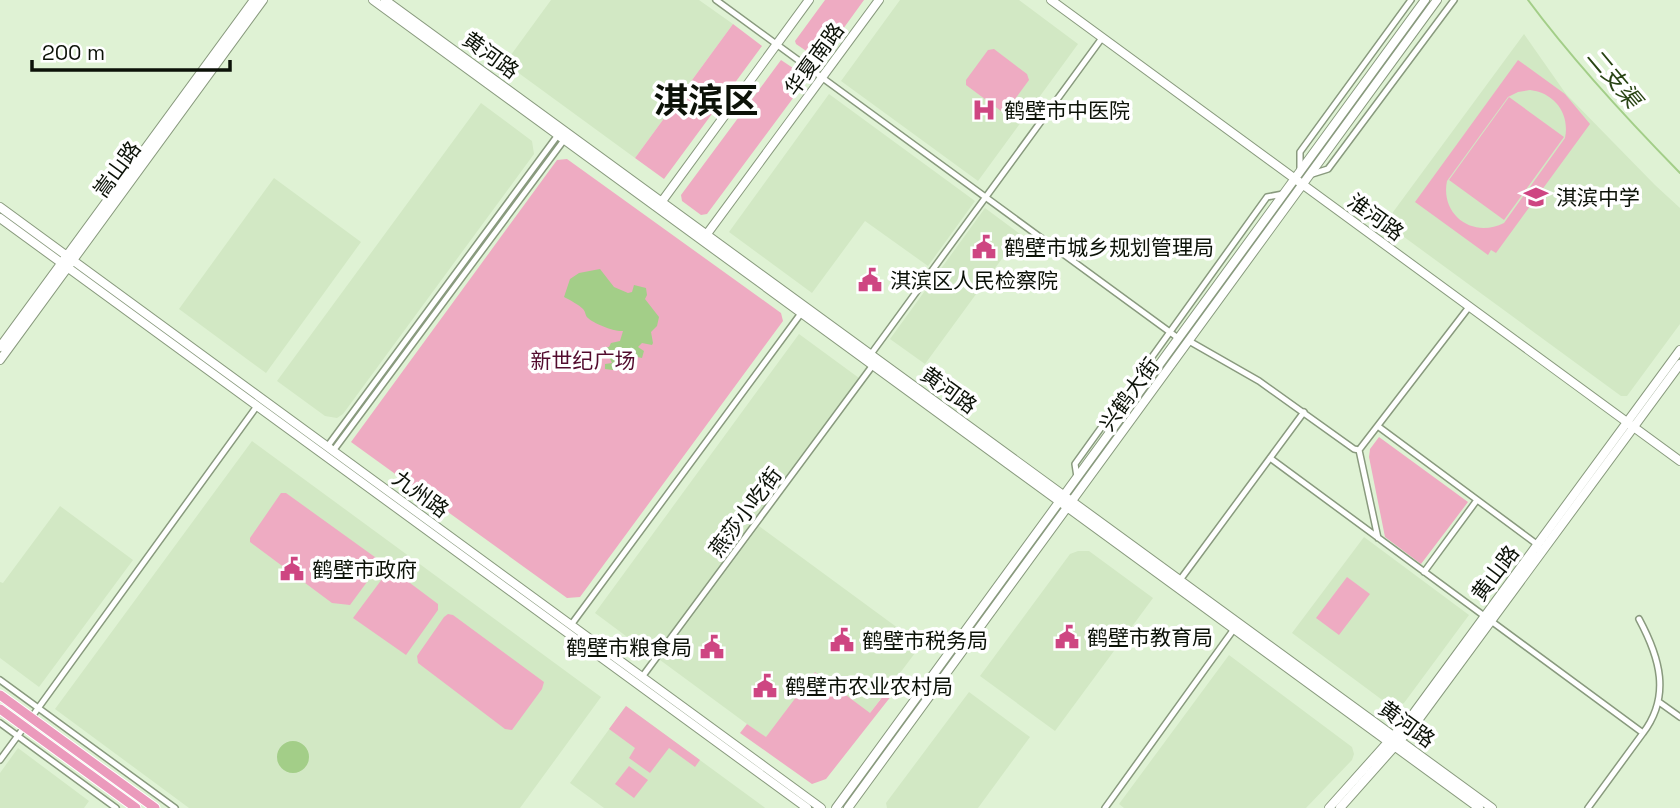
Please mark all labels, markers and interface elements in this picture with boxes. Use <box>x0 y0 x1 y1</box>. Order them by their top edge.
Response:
street label: 华夏南路 <box>778 17 850 101</box>
street label: 黄河路 <box>458 26 524 84</box>
scale bar <box>32 28 229 72</box>
text: 200 m <box>42 39 105 66</box>
water label: 二支渠 <box>1580 42 1650 116</box>
district label: 淇滨区 <box>653 79 759 123</box>
hospital icon: 鹤壁市中医院 <box>970 96 998 124</box>
place label: 鹤壁市中医院 <box>1004 97 1130 124</box>
street label: 嵩山路 <box>88 136 146 202</box>
school or university icon: 淇滨中学 <box>1522 183 1550 211</box>
place label: 淇滨中学 <box>1556 184 1640 211</box>
street label: 淮河路 <box>1343 188 1409 246</box>
public building icon: 鹤壁市城乡规划管理局 <box>970 233 998 261</box>
place label: 鹤壁市城乡规划管理局 <box>1004 234 1214 261</box>
public building icon: 淇滨区人民检察院 <box>856 266 884 294</box>
place label: 淇滨区人民检察院 <box>890 267 1058 294</box>
park label: 新世纪广场 <box>531 347 636 374</box>
street label: 兴鹤大街 <box>1093 352 1165 436</box>
street label: 黄河路 <box>916 361 982 419</box>
street label: 燕莎小吃街 <box>703 462 787 562</box>
street label: 九州路 <box>388 465 454 523</box>
street label: 黄山路 <box>1465 540 1525 606</box>
public building icon: 鹤壁市政府 <box>278 555 306 583</box>
place label: 鹤壁市政府 <box>312 556 417 583</box>
public building icon: 鹤壁市教育局 <box>1053 623 1081 651</box>
place label: 鹤壁市教育局 <box>1087 624 1213 651</box>
public building icon: 鹤壁市税务局 <box>828 626 856 654</box>
place label: 鹤壁市税务局 <box>862 627 988 654</box>
public building icon: 鹤壁市粮食局 <box>698 633 726 661</box>
place label: 鹤壁市粮食局 <box>566 634 692 661</box>
public building icon: 鹤壁市农业农村局 <box>751 672 779 700</box>
place label: 鹤壁市农业农村局 <box>785 673 953 700</box>
street label: 黄河路 <box>1374 695 1440 753</box>

